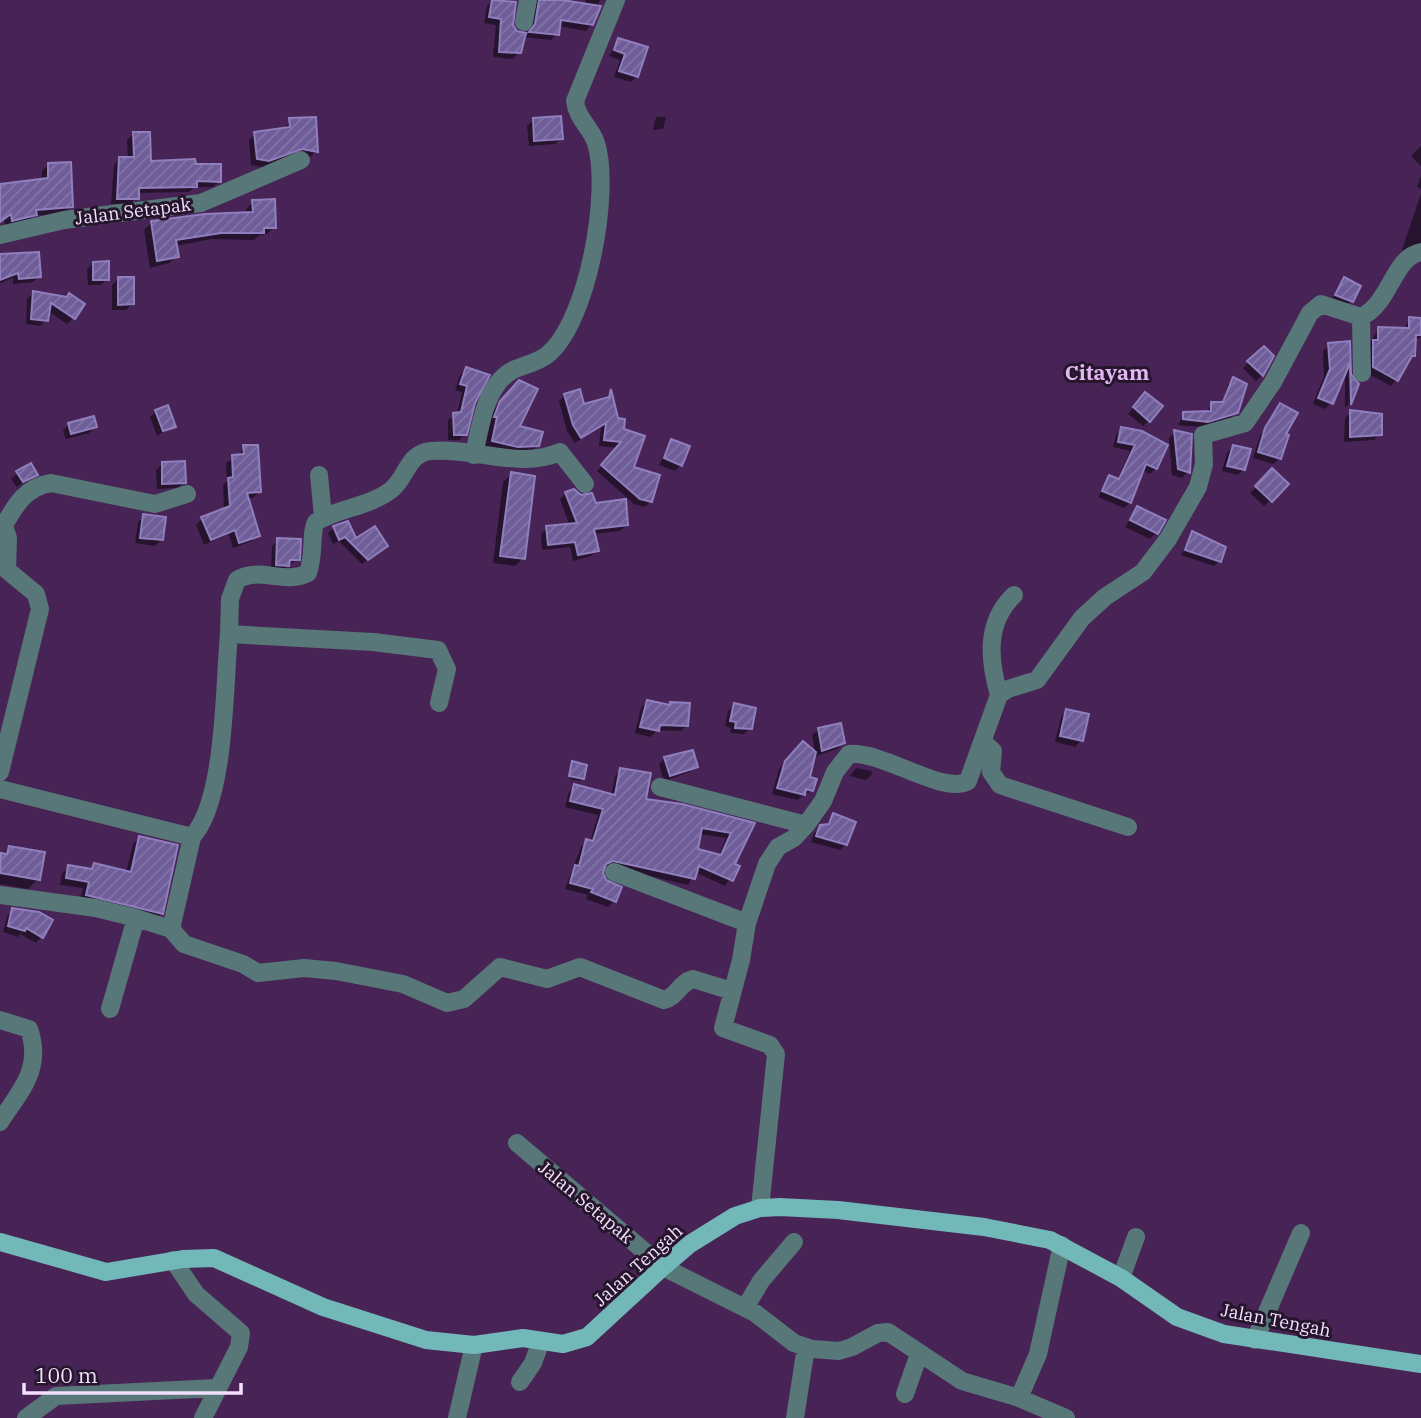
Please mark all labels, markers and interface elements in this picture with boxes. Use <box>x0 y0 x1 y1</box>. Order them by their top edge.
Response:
street label: Jalan Setapak <box>74 192 193 230</box>
district label: Citayam <box>1065 358 1149 386</box>
street label: Jalan Setapak <box>534 1156 639 1249</box>
street label: Jalan Tengah <box>589 1219 687 1311</box>
street label: Jalan Tengah <box>1219 1298 1333 1342</box>
scale bar <box>24 1352 242 1396</box>
text: 100 m <box>35 1361 98 1389</box>

